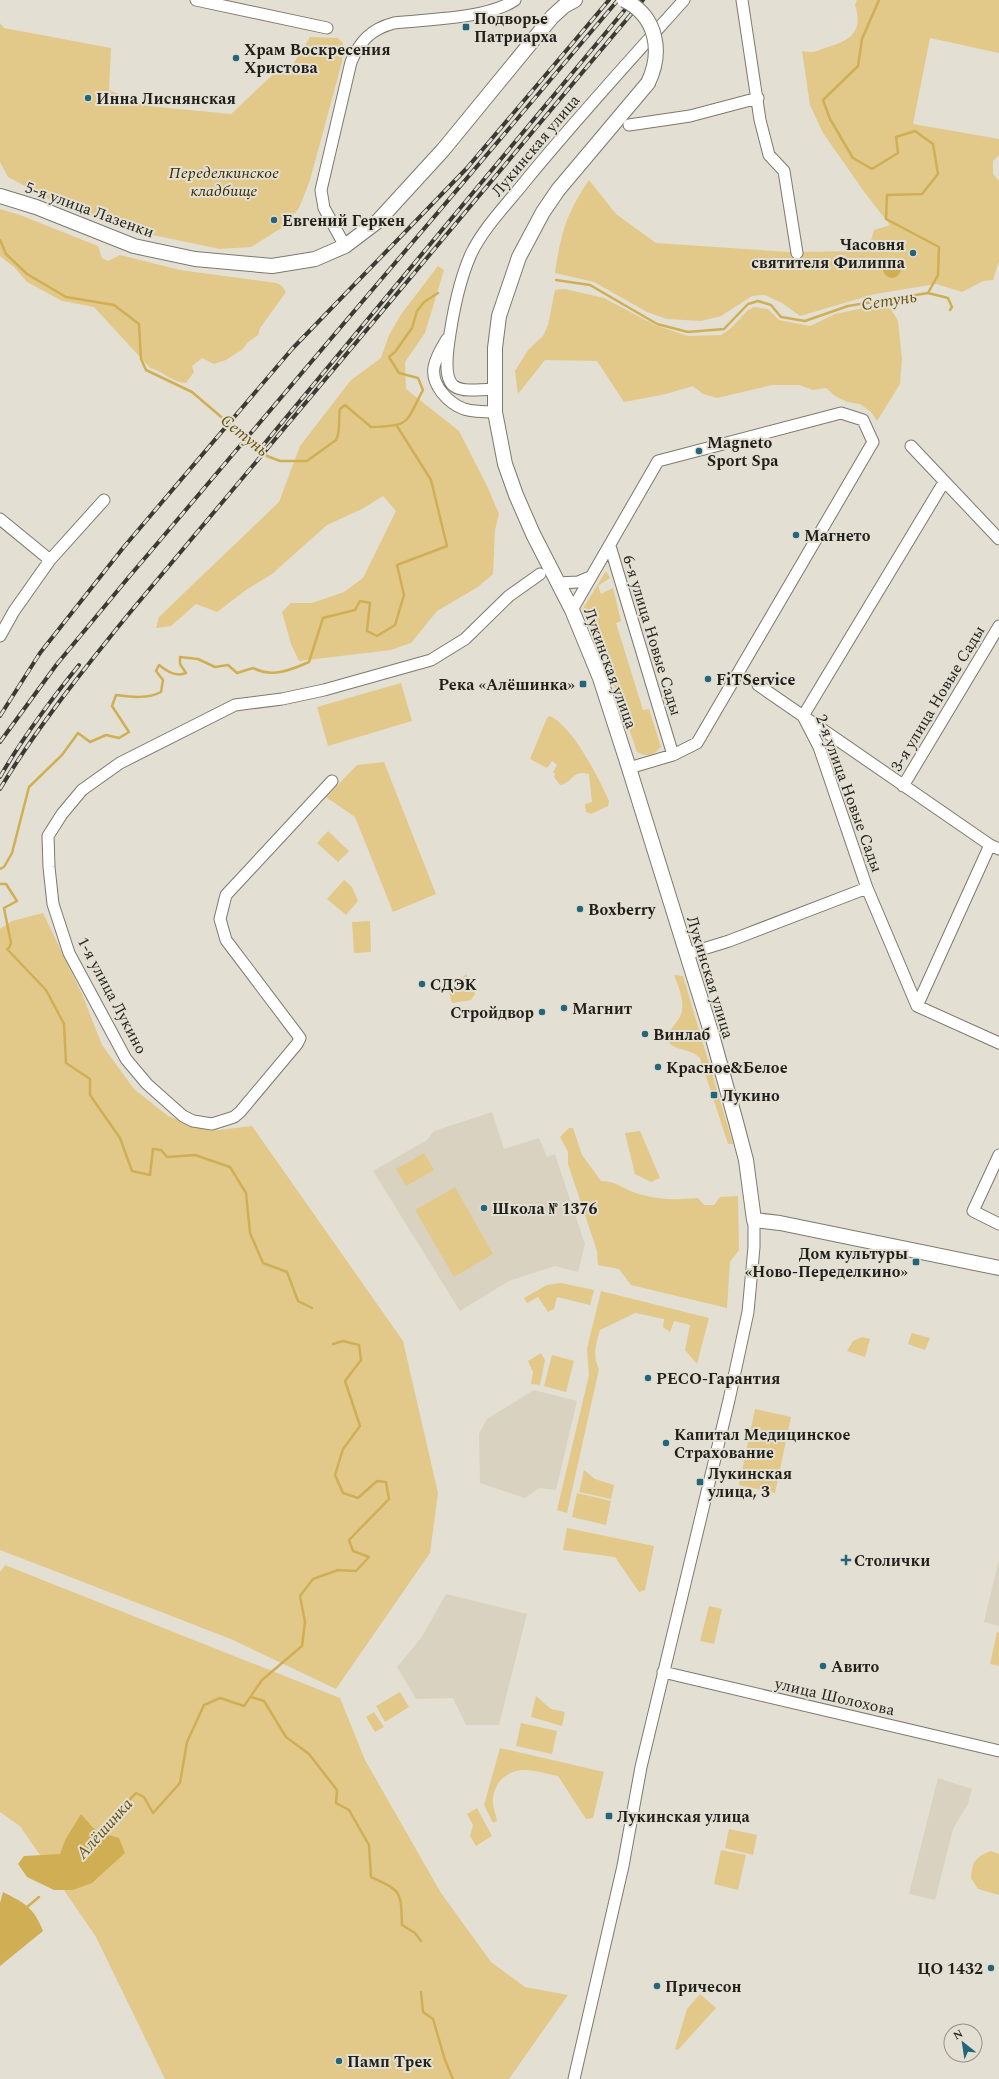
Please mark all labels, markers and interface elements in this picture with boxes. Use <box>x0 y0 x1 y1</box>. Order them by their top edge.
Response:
place label: Подворье Патриарха <box>474 7 558 49</box>
marker: Подворье Патриарха <box>461 22 471 32</box>
place label: Храм Воскресения Христова <box>244 38 391 80</box>
marker: Храм Воскресения Христова <box>231 53 241 63</box>
place label: Инна Лиснянская <box>96 87 236 111</box>
street label: Лукинская улица <box>486 89 586 202</box>
marker: Инна Лиснянская <box>83 93 93 103</box>
park label: Переделкинское кладбище <box>169 161 279 203</box>
street label: 5-я улица Лазенки <box>22 175 158 244</box>
place label: Евгений Геркен <box>282 209 405 233</box>
marker: Евгений Геркен <box>269 215 279 225</box>
place label: Часовня святителя Филиппа <box>751 233 906 275</box>
marker: Часовня святителя Филиппа <box>908 248 918 258</box>
water label: Сетунь <box>859 284 919 318</box>
water label: Сетунь <box>214 408 274 464</box>
place label: Magneto Sport Spa <box>707 431 779 473</box>
marker: Magneto Sport Spa <box>694 446 704 456</box>
place label: Магнето <box>804 524 871 548</box>
marker: Магнето <box>791 530 801 540</box>
street label: 6-я улица Новые Сады <box>616 552 688 719</box>
street label: Лукинская улица <box>577 605 643 732</box>
street label: 3-я улица Новые Сады <box>885 621 991 776</box>
place label: FiTService <box>716 668 795 692</box>
place label: Река «Алёшинка» <box>438 673 576 697</box>
marker: FiTService <box>703 674 713 684</box>
marker: Река «Алёшинка» <box>578 679 588 689</box>
street label: 2-я улица Новые Сады <box>809 711 889 876</box>
place label: Boxberry <box>588 898 657 922</box>
marker: Boxberry <box>575 904 585 914</box>
street label: Лукинская улица <box>680 913 740 1042</box>
street label: 1-я улица Лукино <box>71 933 153 1058</box>
place label: СДЭК <box>430 973 478 997</box>
marker: СДЭК <box>417 979 427 989</box>
place label: Магнит <box>572 997 632 1021</box>
place label: Стройдвор <box>450 1001 534 1025</box>
marker: Магнит <box>559 1003 569 1013</box>
marker: Стройдвор <box>537 1007 547 1017</box>
place label: Винлаб <box>653 1023 711 1047</box>
marker: Винлаб <box>640 1029 650 1039</box>
place label: Красное&Белое <box>666 1056 788 1080</box>
marker: Красное&Белое <box>653 1062 663 1072</box>
place label: Лукино <box>722 1084 780 1108</box>
marker: Лукино <box>709 1090 719 1100</box>
place label: Школа № 1376 <box>492 1197 598 1221</box>
marker: Школа № 1376 <box>479 1203 489 1213</box>
place label: Дом культуры «Ново-Переделкино» <box>745 1242 909 1284</box>
marker: Дом культуры «Ново-Переделкино» <box>911 1257 921 1267</box>
place label: РЕСО-Гарантия <box>656 1367 781 1391</box>
marker: РЕСО-Гарантия <box>643 1373 653 1383</box>
place label: Капитал Медицинское Страхование <box>674 1423 851 1465</box>
marker: Капитал Медицинское Страхование <box>661 1438 671 1448</box>
place label: Лукинская улица, 3 <box>707 1462 792 1504</box>
marker: Лукинская улица, 3 <box>695 1477 705 1487</box>
place label: Столички <box>854 1549 930 1573</box>
marker: Столички <box>841 1555 851 1565</box>
place label: Авито <box>831 1655 879 1679</box>
marker: Авито <box>818 1661 828 1671</box>
street label: улица Шолохова <box>771 1671 897 1722</box>
water label: Алёшинка <box>69 1792 140 1866</box>
place label: Лукинская улица <box>617 1805 751 1829</box>
marker: Лукинская улица <box>604 1811 614 1821</box>
place label: ЦО 1432 <box>917 1957 983 1981</box>
marker: ЦО 1432 <box>986 1963 996 1973</box>
place label: Причесон <box>665 1975 742 1999</box>
marker: Причесон <box>652 1981 662 1991</box>
north arrow <box>943 2023 983 2063</box>
text: N <box>950 2025 966 2044</box>
place label: Памп Трек <box>347 2050 432 2074</box>
marker: Памп Трек <box>334 2056 344 2066</box>

